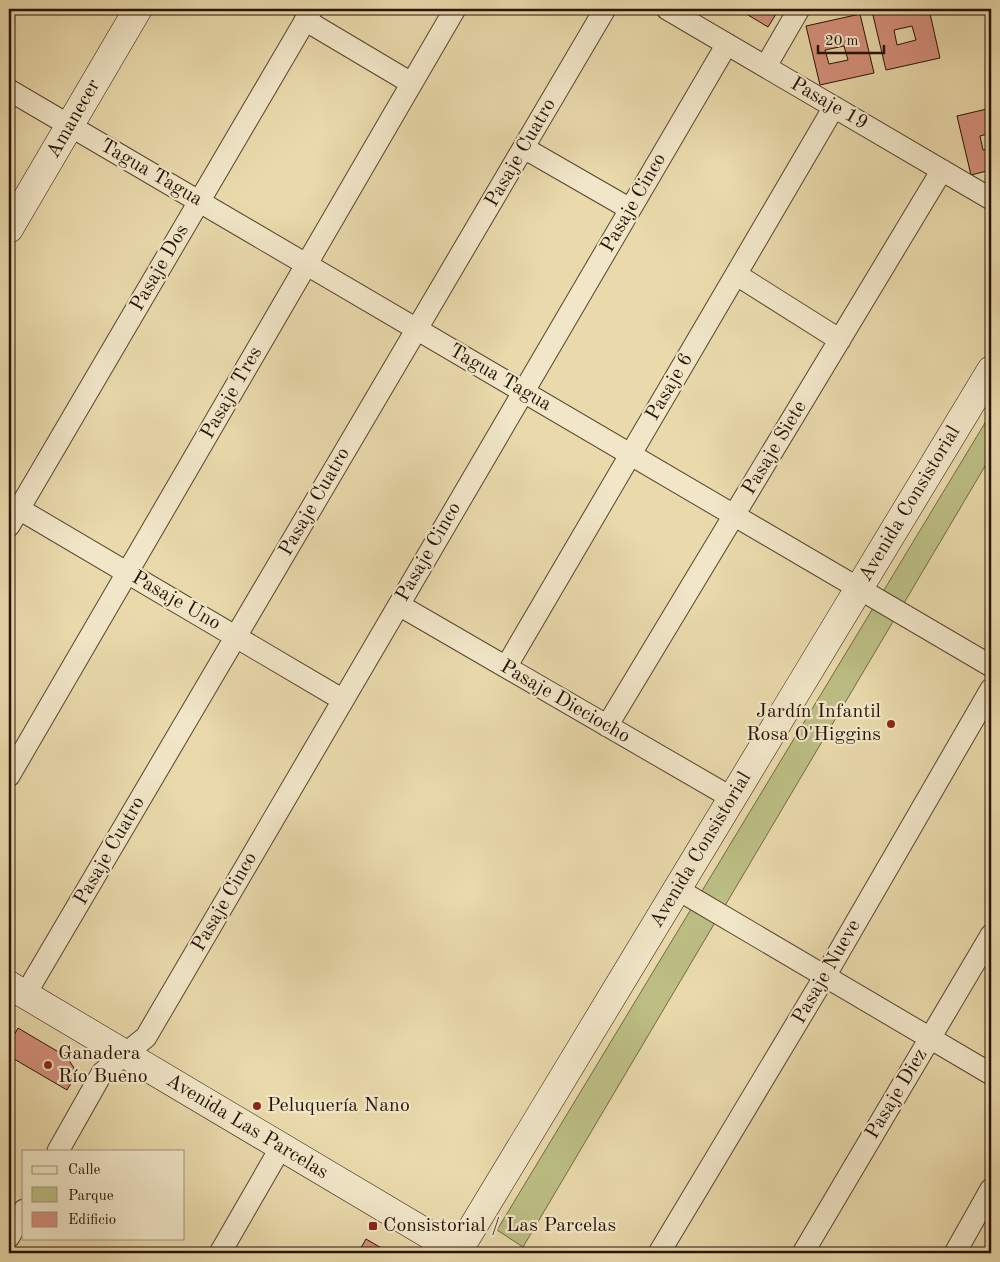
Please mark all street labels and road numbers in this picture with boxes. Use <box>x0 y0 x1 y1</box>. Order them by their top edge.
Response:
street label: Pasaje 19 <box>787 74 871 134</box>
street label: Amanecer <box>44 76 104 162</box>
street label: Pasaje Cuatro <box>482 95 560 211</box>
street label: Tagua Tagua <box>96 136 206 210</box>
street label: Pasaje Cinco <box>598 150 670 256</box>
street label: Pasaje Dos <box>127 221 193 315</box>
street label: Tagua Tagua <box>445 341 555 415</box>
street label: Pasaje Tres <box>198 344 266 442</box>
street label: Pasaje 6 <box>643 350 697 424</box>
street label: Pasaje Siete <box>739 398 811 498</box>
street label: Avenida Consistorial <box>856 423 964 585</box>
street label: Pasaje Cuatro <box>276 444 354 560</box>
street label: Pasaje Cinco <box>393 499 465 605</box>
street label: Pasaje Uno <box>128 568 224 634</box>
street label: Pasaje Dieciocho <box>497 657 633 747</box>
street label: Avenida Consistorial <box>647 769 755 931</box>
street label: Pasaje Cuatro <box>71 793 149 909</box>
street label: Pasaje Cinco <box>189 849 261 955</box>
street label: Pasaje Nueve <box>789 917 865 1027</box>
street label: Pasaje Diez <box>862 1045 932 1143</box>
street label: Avenida Las Parcelas <box>162 1071 332 1183</box>

